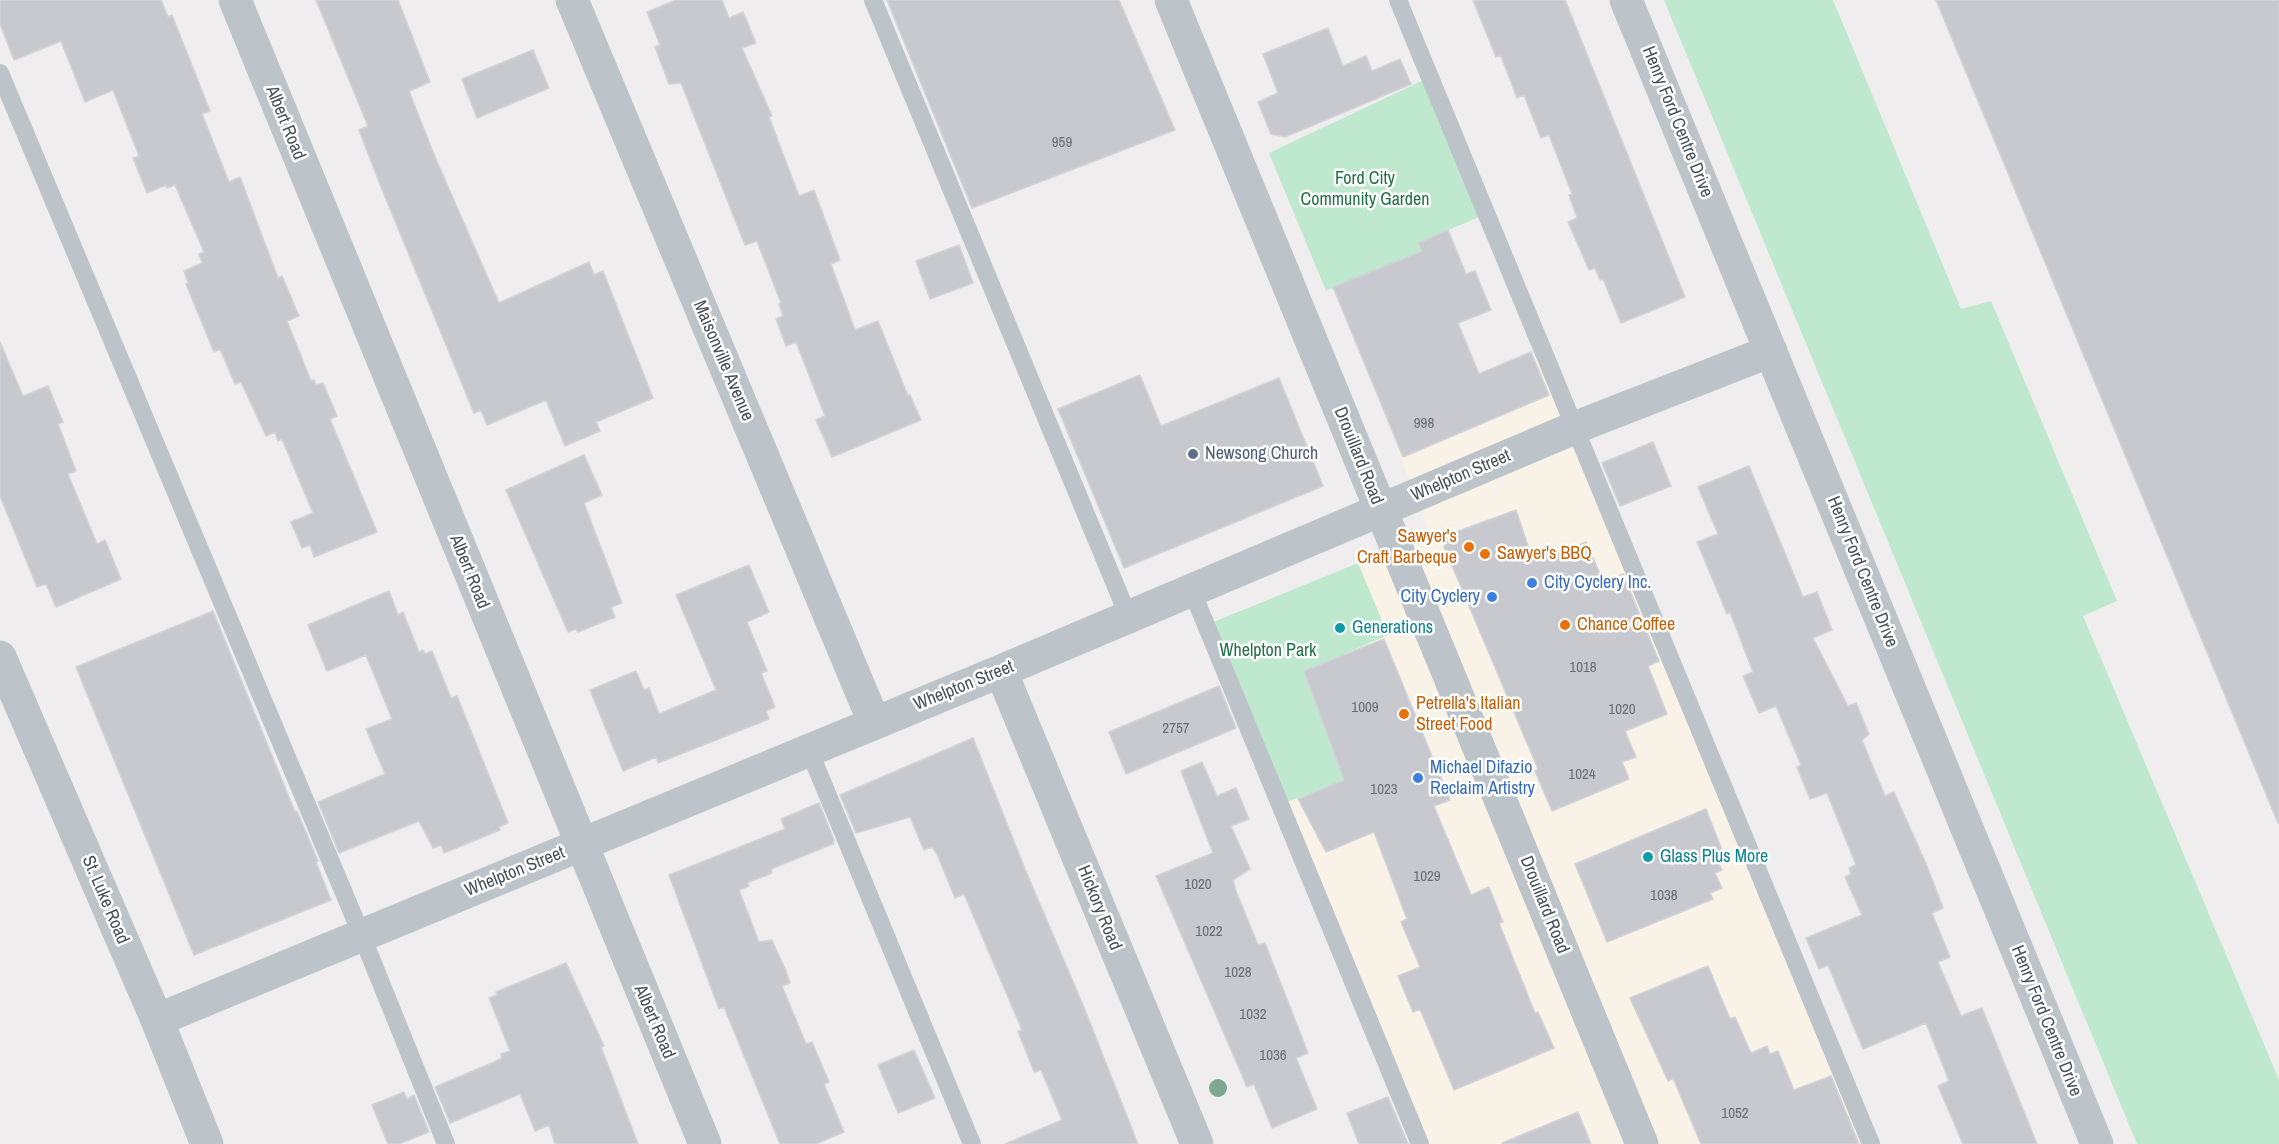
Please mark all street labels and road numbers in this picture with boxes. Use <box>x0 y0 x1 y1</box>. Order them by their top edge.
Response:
street label: Henry Ford Centre Drive <box>1637 43 1717 201</box>
street label: Albert Road <box>260 83 310 163</box>
street label: Maisonville Avenue <box>688 298 758 424</box>
street label: Drouillard Road <box>1329 404 1387 508</box>
street label: Whelpton Street <box>1408 445 1514 507</box>
street label: Henry Ford Centre Drive <box>1822 493 1902 651</box>
street label: Albert Road <box>444 532 494 612</box>
street label: Whelpton Street <box>911 656 1017 716</box>
street label: Whelpton Street <box>462 842 568 902</box>
street label: St. Luke Road <box>77 853 133 947</box>
street label: Drouillard Road <box>1515 853 1573 957</box>
street label: Hickory Road <box>1072 863 1126 953</box>
street label: Henry Ford Centre Drive <box>2006 942 2086 1100</box>
street label: Albert Road <box>629 982 679 1062</box>

